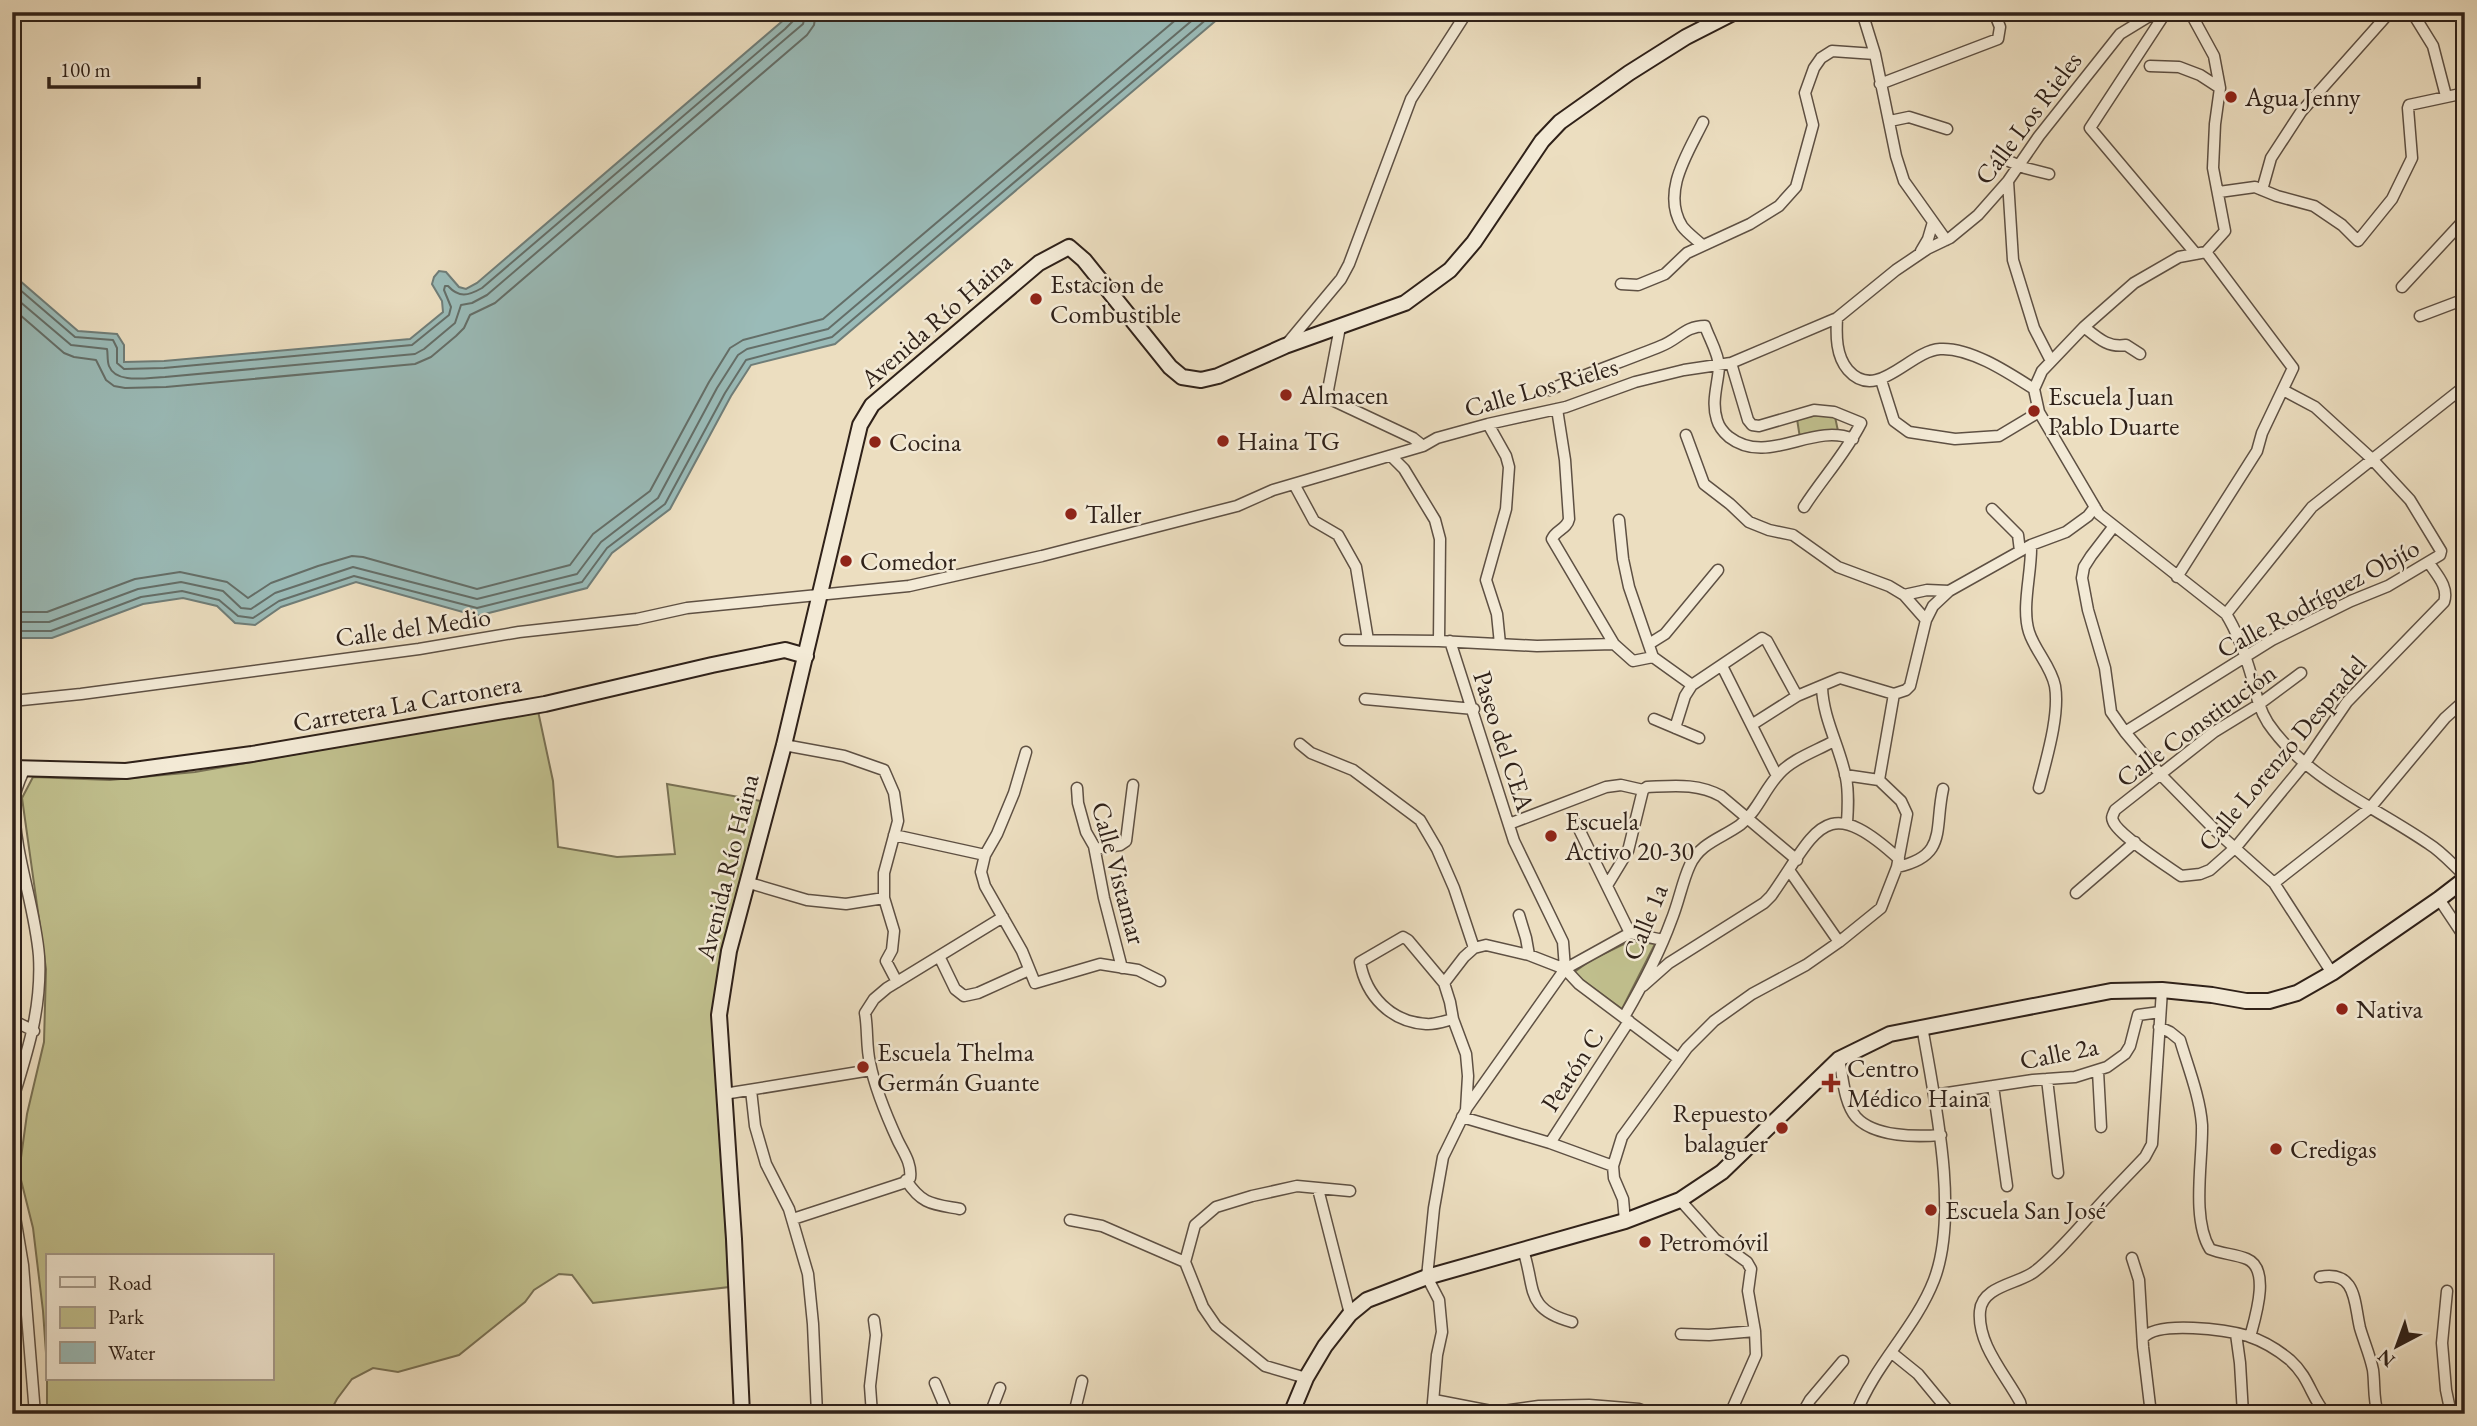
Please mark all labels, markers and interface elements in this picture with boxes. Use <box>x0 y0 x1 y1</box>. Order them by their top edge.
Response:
street label: Calle Los Rieles <box>1967 45 2089 191</box>
scale bar <box>49 46 200 90</box>
text: 100 m <box>60 56 111 83</box>
place label: Agua Jenny <box>2244 80 2361 114</box>
marker: Agua Jenny <box>2223 89 2239 105</box>
street label: Avenida Río Haina <box>852 244 1020 396</box>
place label: Estacion de Combustible <box>1050 267 1181 331</box>
marker: Estacion de Combustible <box>1028 291 1044 307</box>
street label: Calle Los Rieles <box>1460 349 1622 425</box>
place label: Almacen <box>1299 378 1389 412</box>
place label: Escuela Juan Pablo Duarte <box>2048 379 2179 443</box>
marker: Almacen <box>1278 387 1294 403</box>
marker: Escuela Juan Pablo Duarte <box>2026 403 2042 419</box>
place label: Haina TG <box>1237 424 1340 458</box>
place label: Cocina <box>889 425 962 459</box>
marker: Haina TG <box>1215 433 1231 449</box>
marker: Cocina <box>867 434 883 450</box>
place label: Taller <box>1085 497 1142 531</box>
marker: Taller <box>1063 506 1079 522</box>
street label: Calle Rodríguez Objío <box>2211 530 2425 666</box>
place label: Comedor <box>860 544 956 578</box>
marker: Comedor <box>838 553 854 569</box>
street label: Calle del Medio <box>333 599 493 655</box>
street label: Calle Lorenzo Despradel <box>2190 648 2374 858</box>
street label: Calle Constitución <box>2109 655 2283 795</box>
street label: Carretera La Cartonera <box>290 666 524 740</box>
street label: Paseo del CEA <box>1465 666 1543 816</box>
street label: Avenida Río Haina <box>687 770 767 965</box>
street label: Calle Vistamar <box>1084 798 1154 948</box>
place label: Escuela Activo 20-30 <box>1564 804 1694 868</box>
marker: Escuela Activo 20-30 <box>1543 828 1559 844</box>
street label: Calle 1a <box>1614 878 1676 965</box>
place label: Nativa <box>2356 992 2423 1026</box>
marker: Nativa <box>2334 1001 2350 1017</box>
street label: Peatón C <box>1533 1022 1611 1118</box>
street label: Calle 2a <box>2017 1029 2102 1077</box>
place label: Escuela Thelma Germán Guante <box>877 1035 1039 1099</box>
place label: Centro Médico Haina <box>1847 1051 1990 1115</box>
marker: Escuela Thelma Germán Guante <box>855 1059 871 1075</box>
marker: Centro Médico Haina <box>1821 1073 1841 1093</box>
place label: Repuesto balaguer <box>1673 1096 1768 1160</box>
marker: Repuesto balaguer <box>1774 1120 1790 1136</box>
place label: Credigas <box>2290 1132 2377 1166</box>
marker: Credigas <box>2268 1141 2284 1157</box>
place label: Escuela San José <box>1945 1193 2106 1227</box>
marker: Escuela San José <box>1923 1202 1939 1218</box>
place label: Petromóvil <box>1659 1225 1769 1259</box>
marker: Petromóvil <box>1637 1234 1653 1250</box>
legend <box>46 1254 273 1380</box>
text: Road <box>108 1269 152 1296</box>
text: Park <box>108 1303 145 1330</box>
north arrow <box>2362 1310 2432 1380</box>
text: Water <box>108 1339 155 1366</box>
text: N <box>2372 1344 2400 1373</box>

